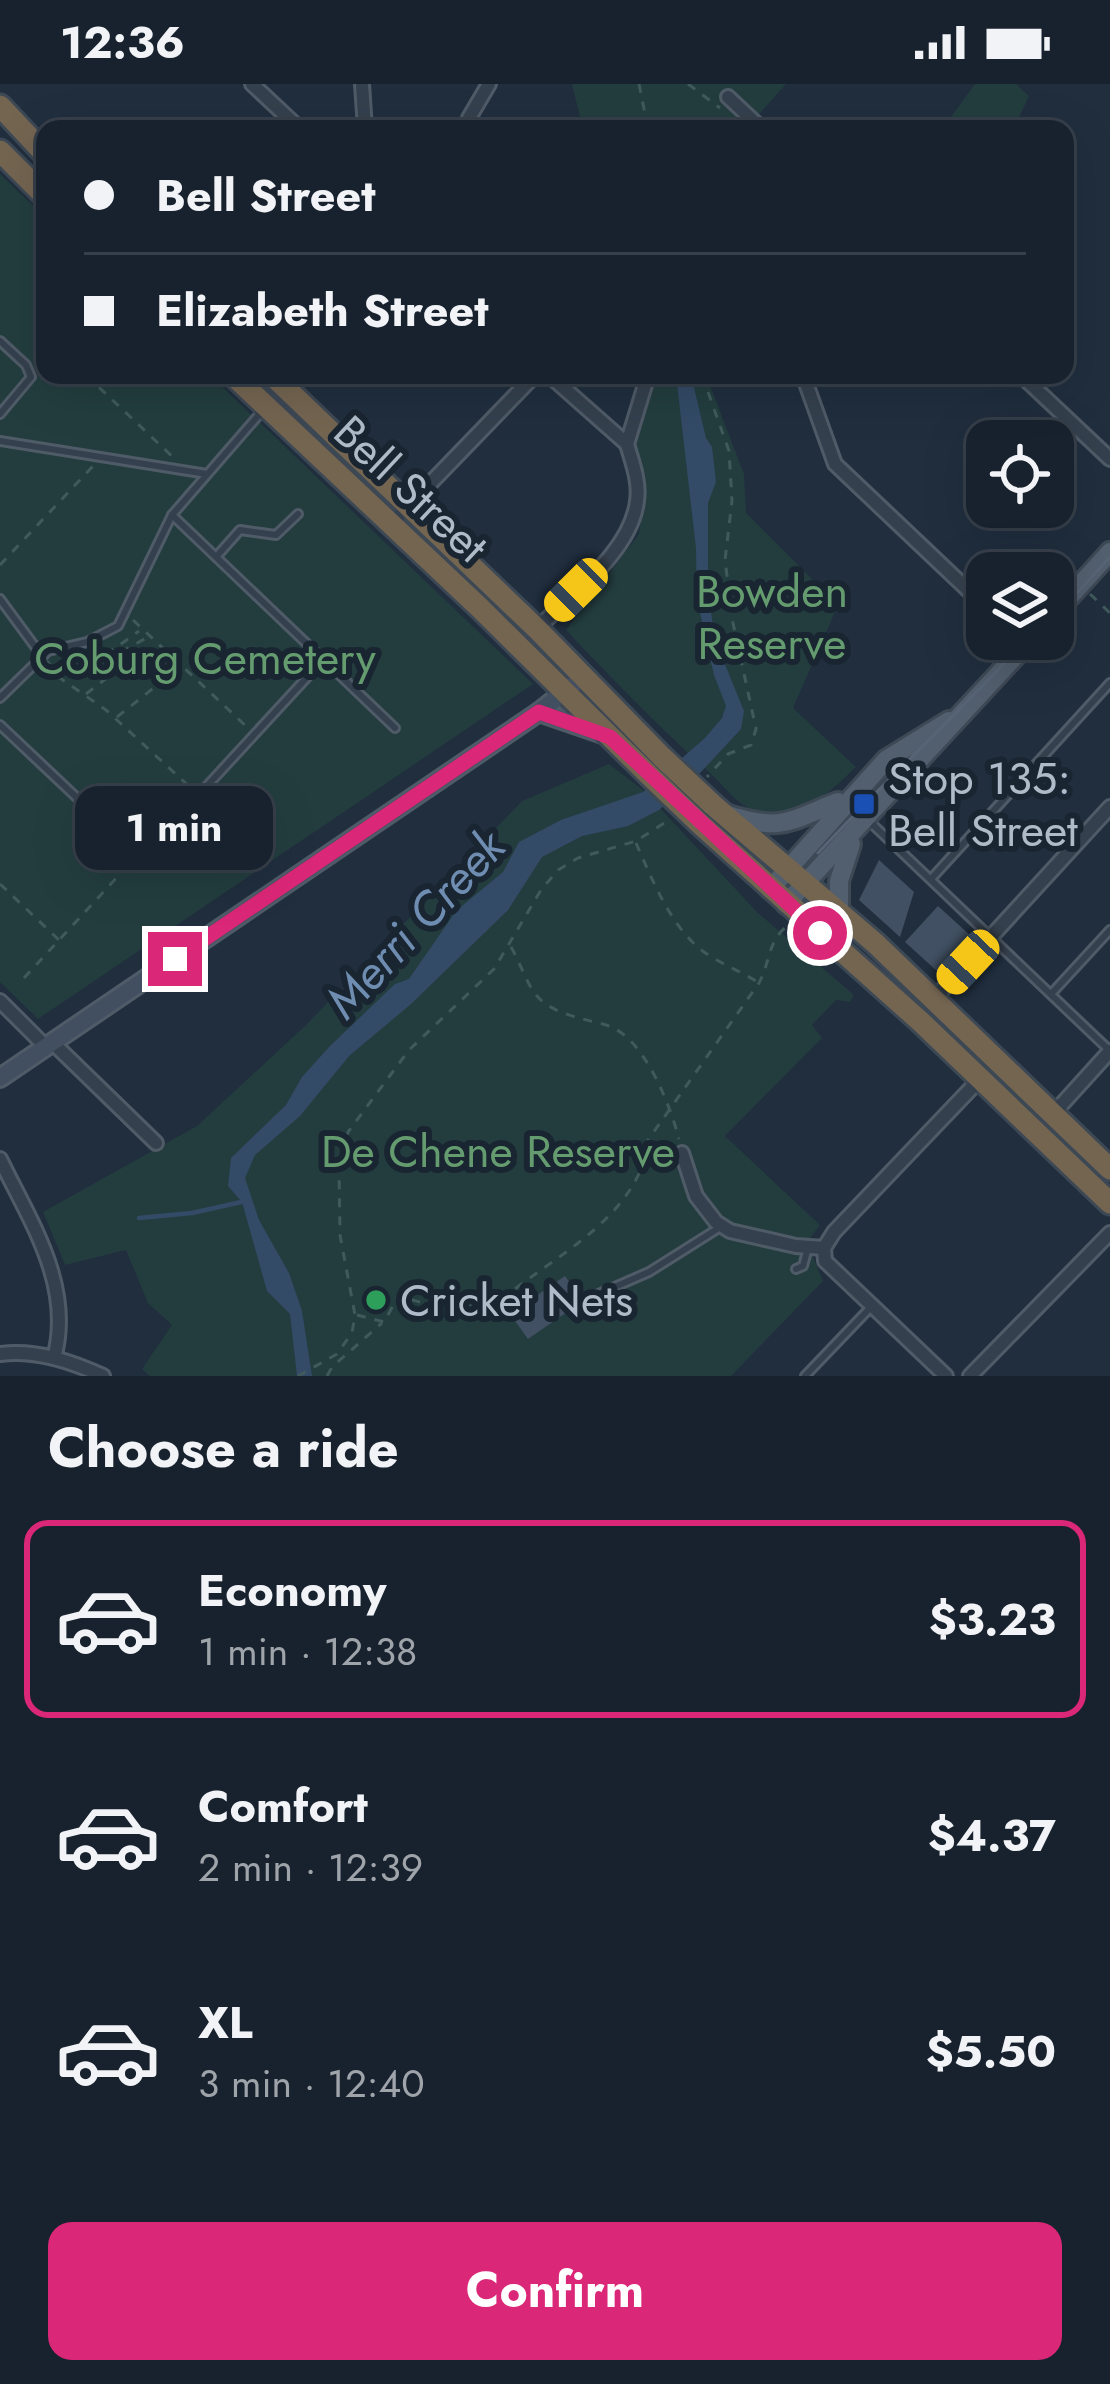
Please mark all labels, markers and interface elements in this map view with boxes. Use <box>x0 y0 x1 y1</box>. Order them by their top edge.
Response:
text: 12:36 <box>60 10 185 75</box>
text: Bell Street <box>156 163 376 228</box>
text: Elizabeth Street <box>156 278 489 343</box>
street label: Bell Street <box>319 400 503 578</box>
map controls <box>966 420 1074 660</box>
button: locate <box>966 420 1074 528</box>
car <box>538 552 614 628</box>
button: layers <box>966 552 1074 660</box>
park label: Bowden Reserve <box>696 559 848 676</box>
park label: Coburg Cemetery <box>34 626 376 691</box>
place label: Stop 135: Bell Street <box>888 746 1078 863</box>
callout: 1 min <box>76 785 274 869</box>
marker: Stop 135: Bell Street <box>851 791 877 817</box>
text: 1 min <box>126 799 222 856</box>
water label: Merri Creek <box>309 812 522 1034</box>
route start <box>793 906 847 960</box>
car <box>930 923 1006 1001</box>
route end <box>148 932 202 986</box>
park label: De Chene Reserve <box>321 1119 675 1184</box>
place label: Cricket Nets <box>400 1268 633 1333</box>
marker: Cricket Nets <box>363 1287 389 1313</box>
text: Choose a ride <box>48 1409 399 1487</box>
text: Economy <box>198 1558 386 1623</box>
icon: car <box>54 1565 162 1673</box>
text: $3.23 <box>929 1587 1056 1652</box>
text: 1 min · 12:38 <box>198 1623 417 1680</box>
text: Comfort <box>198 1774 368 1839</box>
icon: car <box>54 1781 162 1889</box>
text: $4.37 <box>928 1803 1056 1868</box>
text: 2 min · 12:39 <box>198 1839 423 1896</box>
text: XL <box>198 1990 253 2055</box>
icon: car <box>54 1997 162 2105</box>
text: $5.50 <box>926 2019 1056 2084</box>
text: 3 min · 12:40 <box>198 2055 425 2112</box>
button: Confirm <box>48 2222 1062 2360</box>

